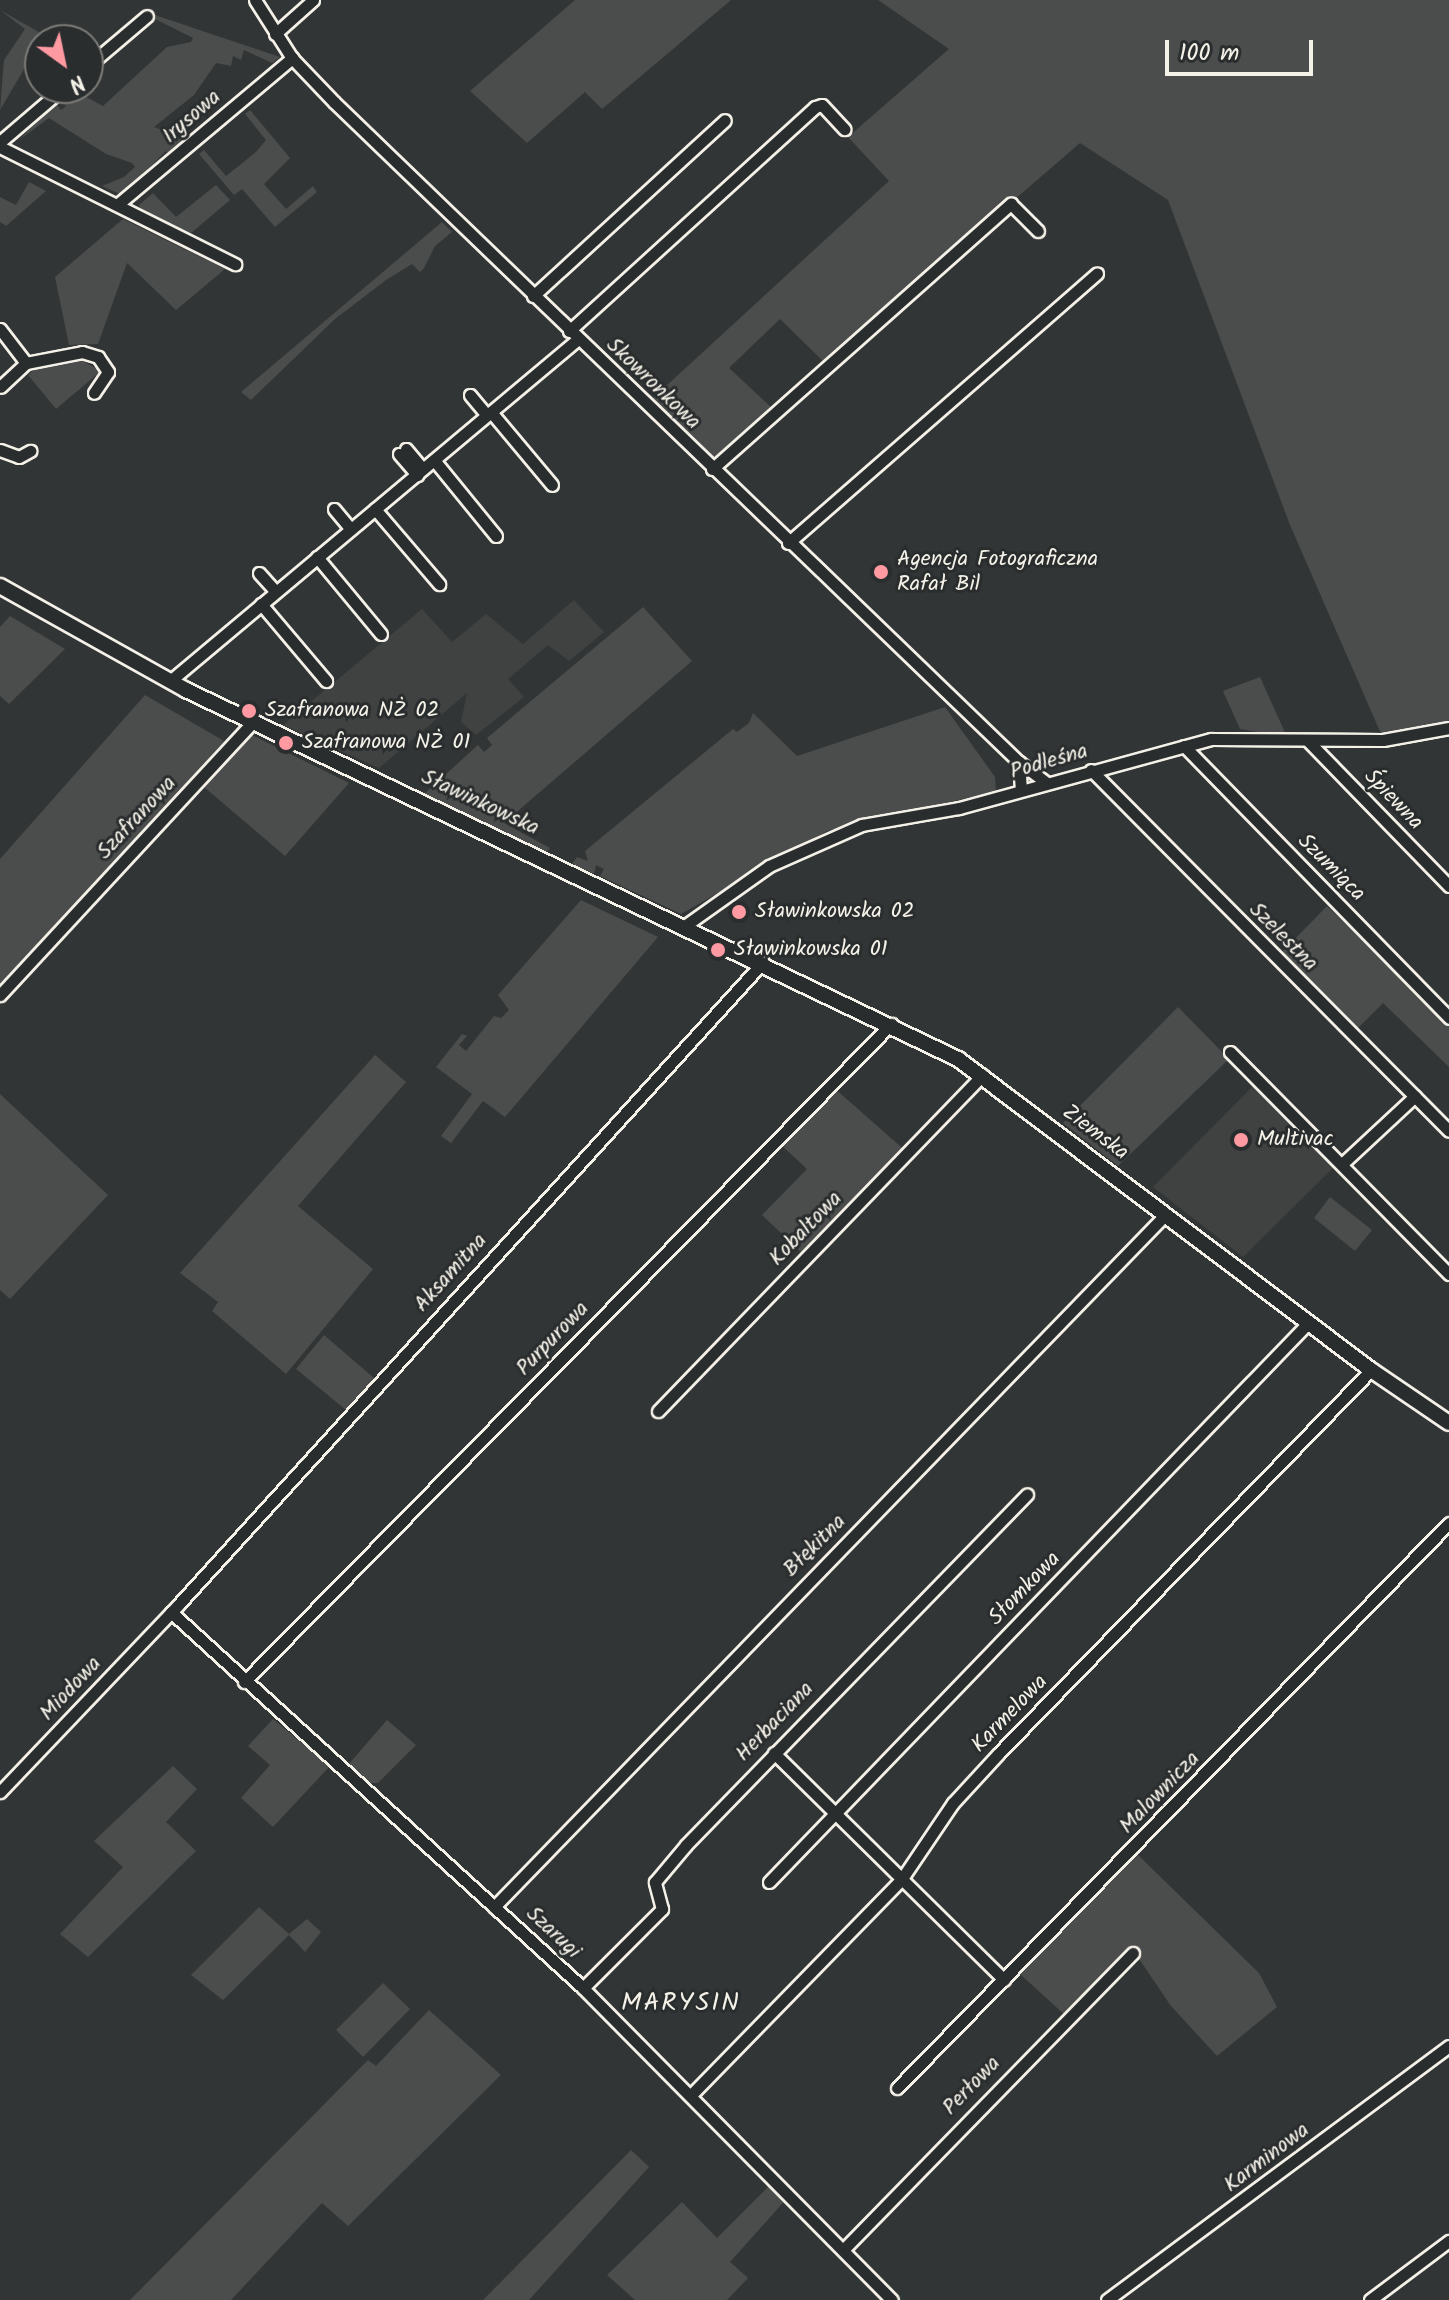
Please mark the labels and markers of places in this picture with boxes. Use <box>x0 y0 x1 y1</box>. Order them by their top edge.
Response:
place label: Agencja Fotograficzna Rafał Bil <box>897 546 1098 598</box>
marker: Agencja Fotograficzna Rafał Bil <box>872 563 890 581</box>
place label: Szafranowa NŻ 02 <box>265 698 439 724</box>
marker: Szafranowa NŻ 02 <box>240 702 258 720</box>
place label: Szafranowa NŻ 01 <box>302 730 470 756</box>
marker: Szafranowa NŻ 01 <box>277 734 295 752</box>
place label: Sławinkowska 02 <box>755 899 914 925</box>
marker: Sławinkowska 02 <box>730 903 748 921</box>
place label: Sławinkowska 01 <box>734 937 888 963</box>
marker: Sławinkowska 01 <box>709 941 727 959</box>
place label: Multivac <box>1257 1127 1333 1153</box>
marker: Multivac <box>1232 1131 1250 1149</box>

